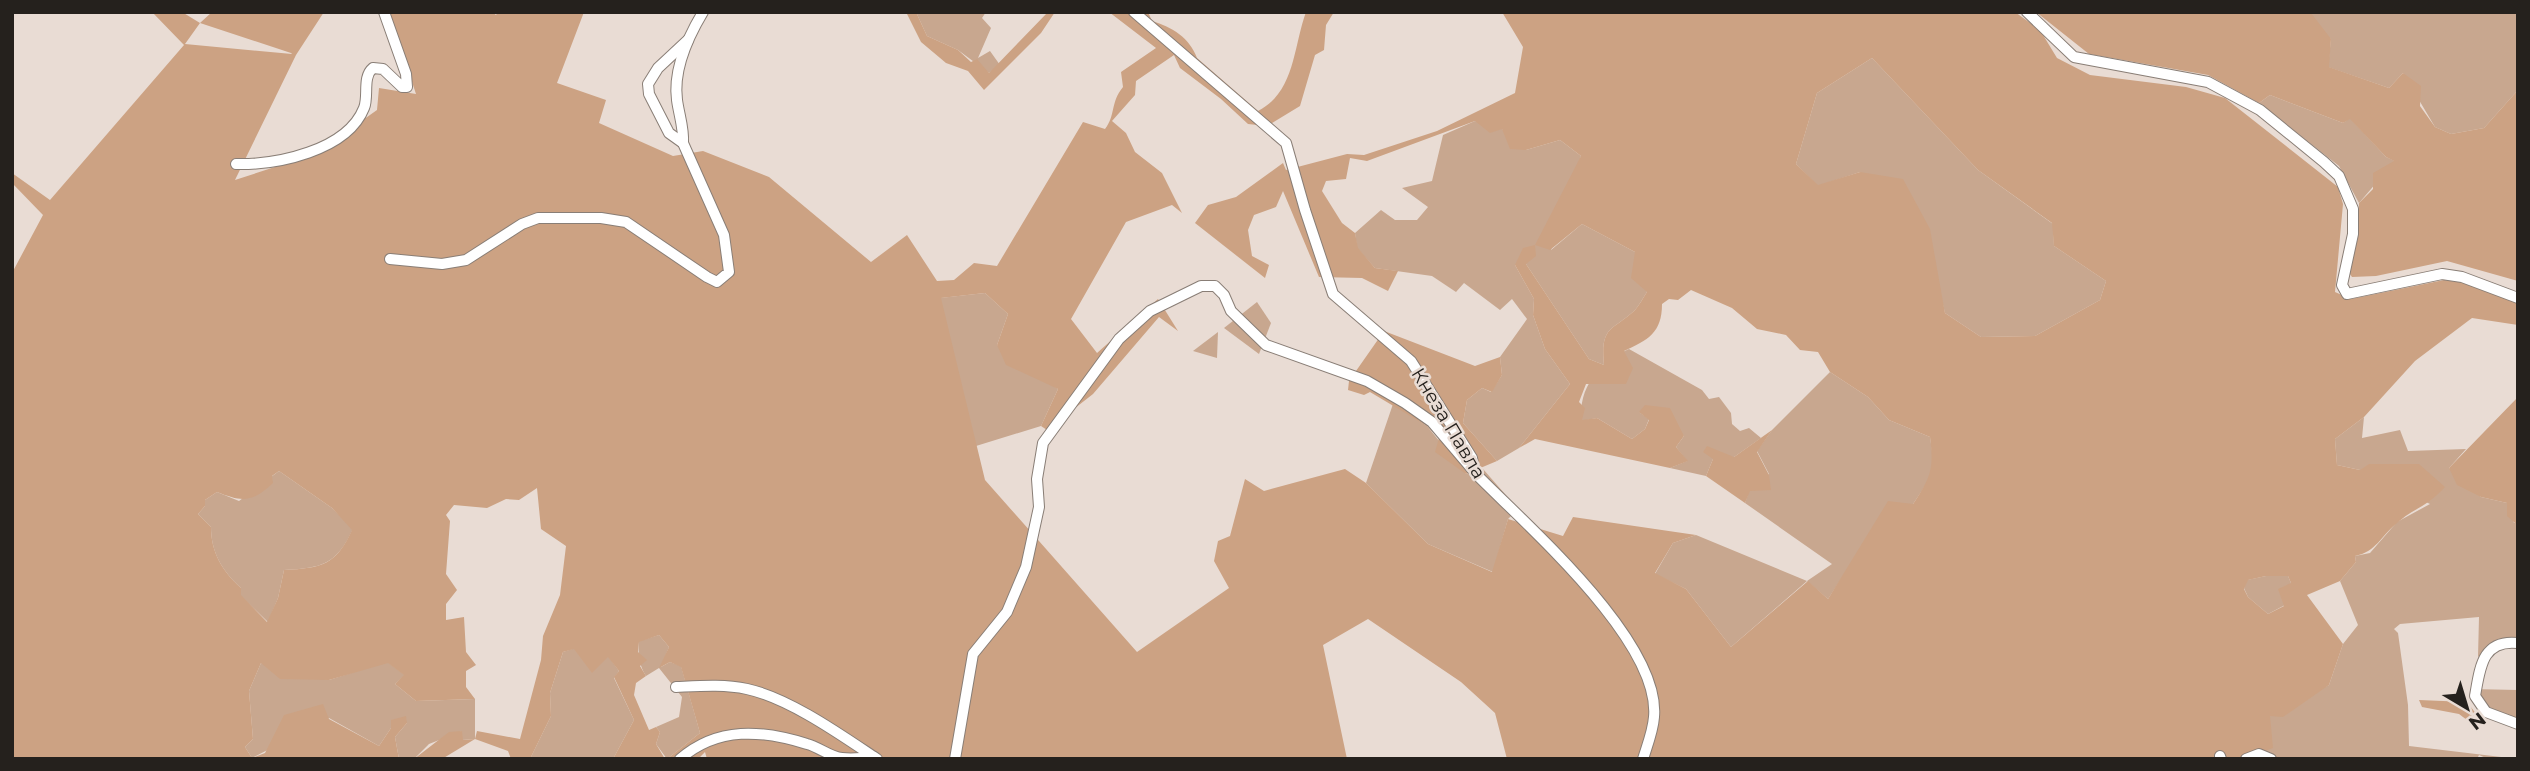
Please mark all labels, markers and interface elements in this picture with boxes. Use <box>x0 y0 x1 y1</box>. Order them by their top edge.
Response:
street label: Кнеза Павла <box>1406 364 1491 483</box>
north arrow <box>2432 673 2502 743</box>
text: N <box>2464 707 2490 735</box>

